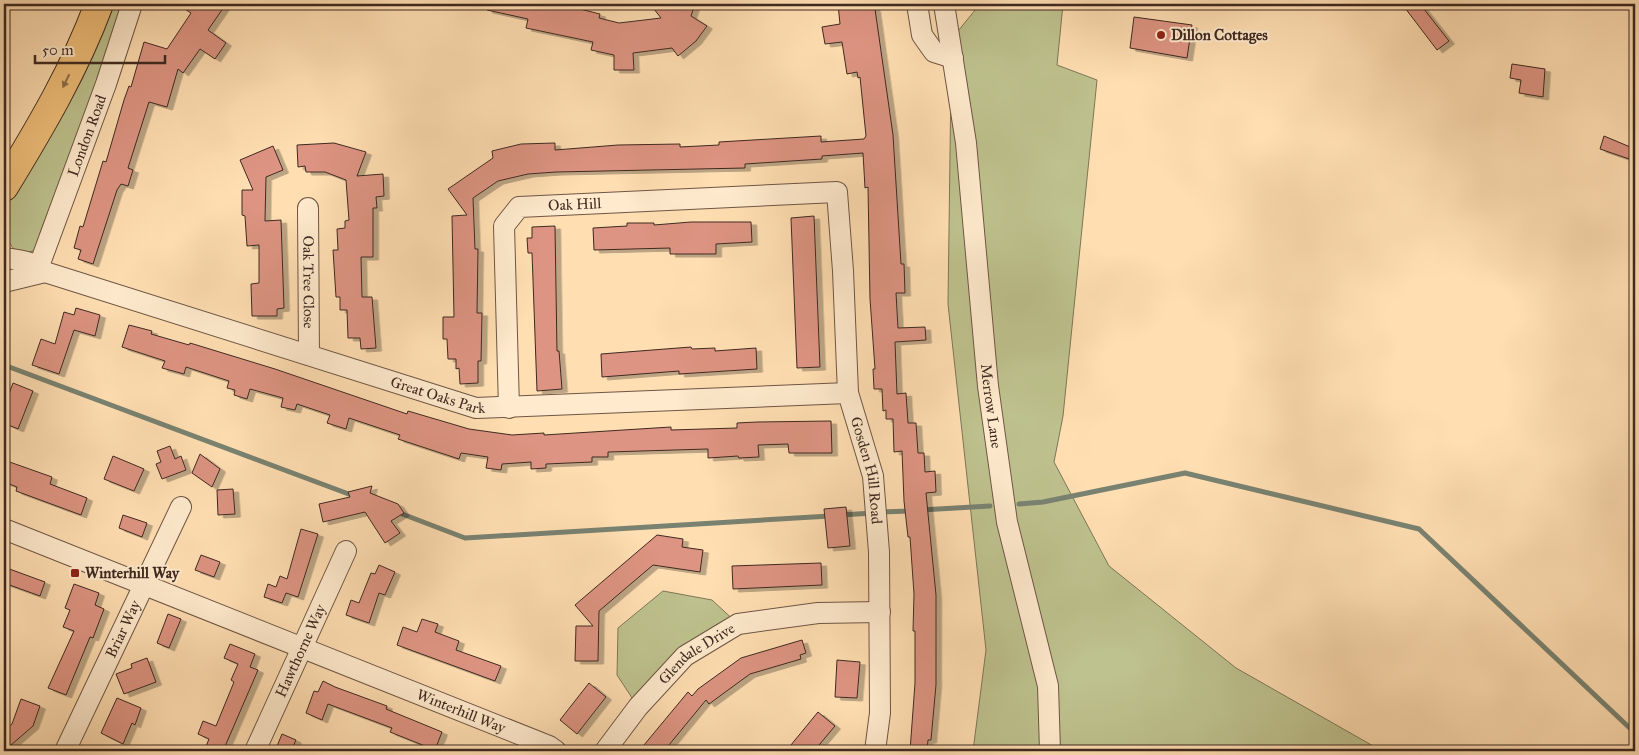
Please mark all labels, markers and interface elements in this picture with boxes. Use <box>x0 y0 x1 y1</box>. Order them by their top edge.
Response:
place label: Dillon Cottages <box>1171 26 1268 45</box>
marker: Dillon Cottages <box>1155 29 1167 41</box>
scale bar <box>35 32 165 64</box>
text: 50 m <box>42 41 74 59</box>
one-way arrow <box>62 74 70 88</box>
street label: London Road <box>64 92 110 179</box>
street label: Oak Hill <box>548 194 603 215</box>
street label: Oak Tree Close <box>299 236 318 328</box>
street label: Merrow Lane <box>977 363 1006 450</box>
street label: Great Oaks Park <box>388 373 485 417</box>
street label: Gosden Hill Road <box>847 415 886 525</box>
place label: Winterhill Way <box>85 564 180 583</box>
marker: Winterhill Way <box>69 567 81 579</box>
street label: Briar Way <box>102 597 145 661</box>
street label: Hawthorne Way <box>272 601 330 700</box>
street label: Glendale Drive <box>655 619 738 688</box>
street label: Winterhill Way <box>414 685 509 737</box>

